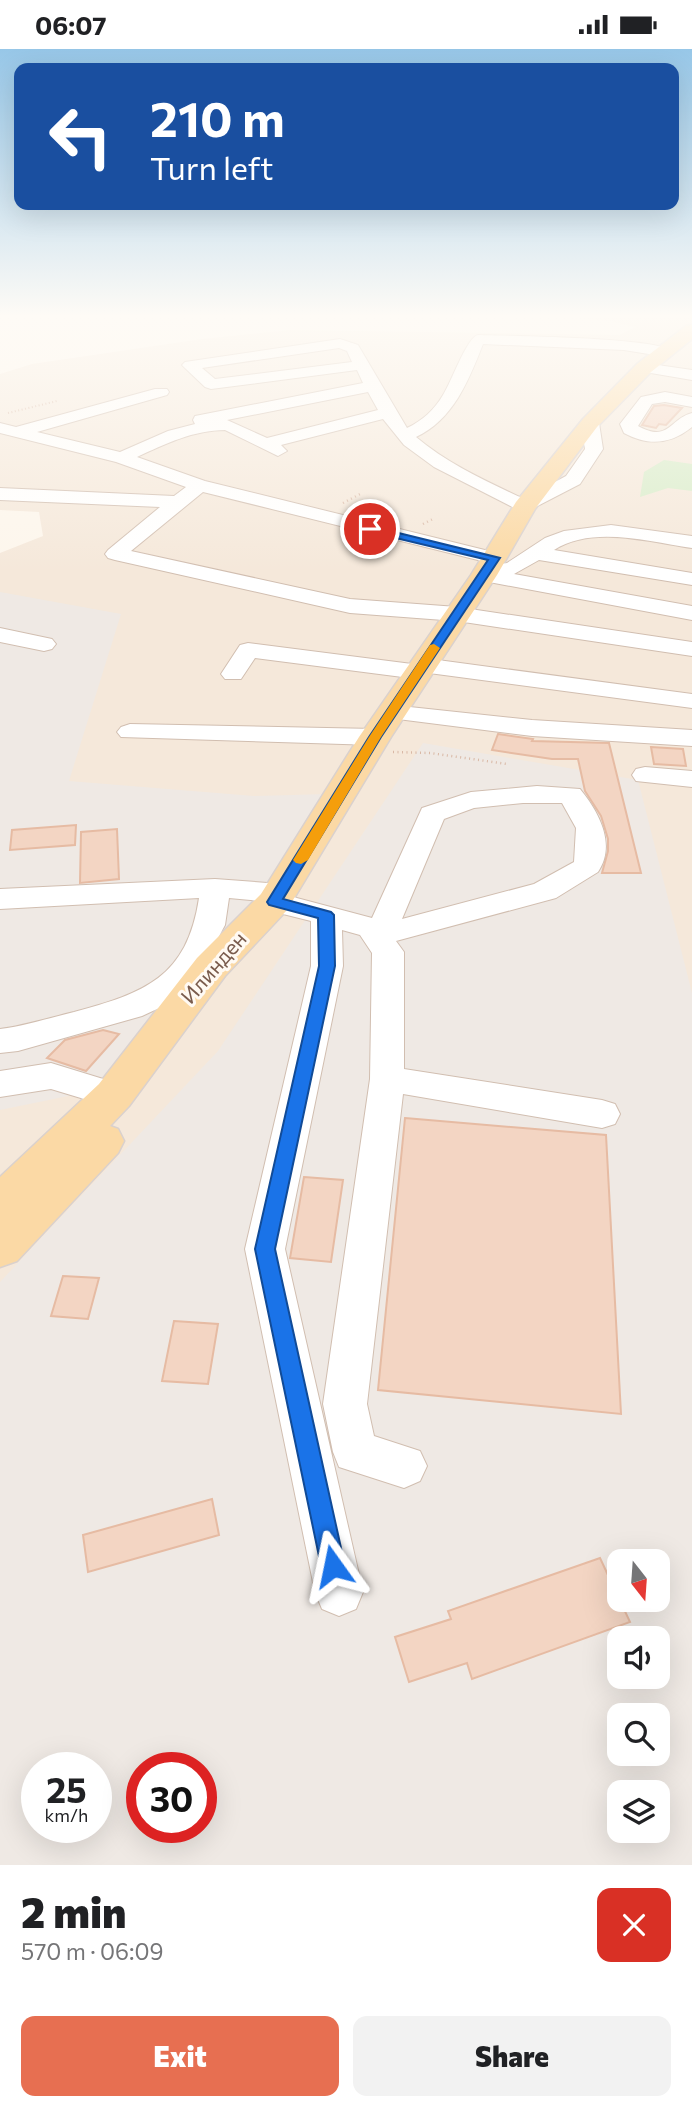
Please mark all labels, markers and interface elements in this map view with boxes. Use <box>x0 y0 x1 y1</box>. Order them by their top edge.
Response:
text: 06:07 <box>35 9 107 40</box>
text: 210 m <box>150 87 285 147</box>
icon: left <box>35 91 126 182</box>
text: Turn left <box>150 147 274 187</box>
pin <box>340 499 400 559</box>
icon: arrive <box>351 510 389 548</box>
street label: Илинден <box>175 926 251 1008</box>
position arrow <box>296 1529 370 1603</box>
north arrow <box>607 1549 670 1612</box>
map controls <box>607 1549 670 1843</box>
button: sound <box>607 1626 670 1689</box>
button: search <box>607 1703 670 1766</box>
speed limit sign: 30 <box>126 1752 217 1843</box>
text: 25 <box>46 1767 87 1810</box>
button: layers <box>607 1780 670 1843</box>
text: km/h <box>45 1804 88 1826</box>
text: 2 min <box>21 1885 127 1937</box>
button: close <box>597 1888 671 1962</box>
text: 570 m · 06:09 <box>21 1937 163 1965</box>
button: Exit <box>21 2016 339 2096</box>
button: Share <box>353 2016 671 2096</box>

